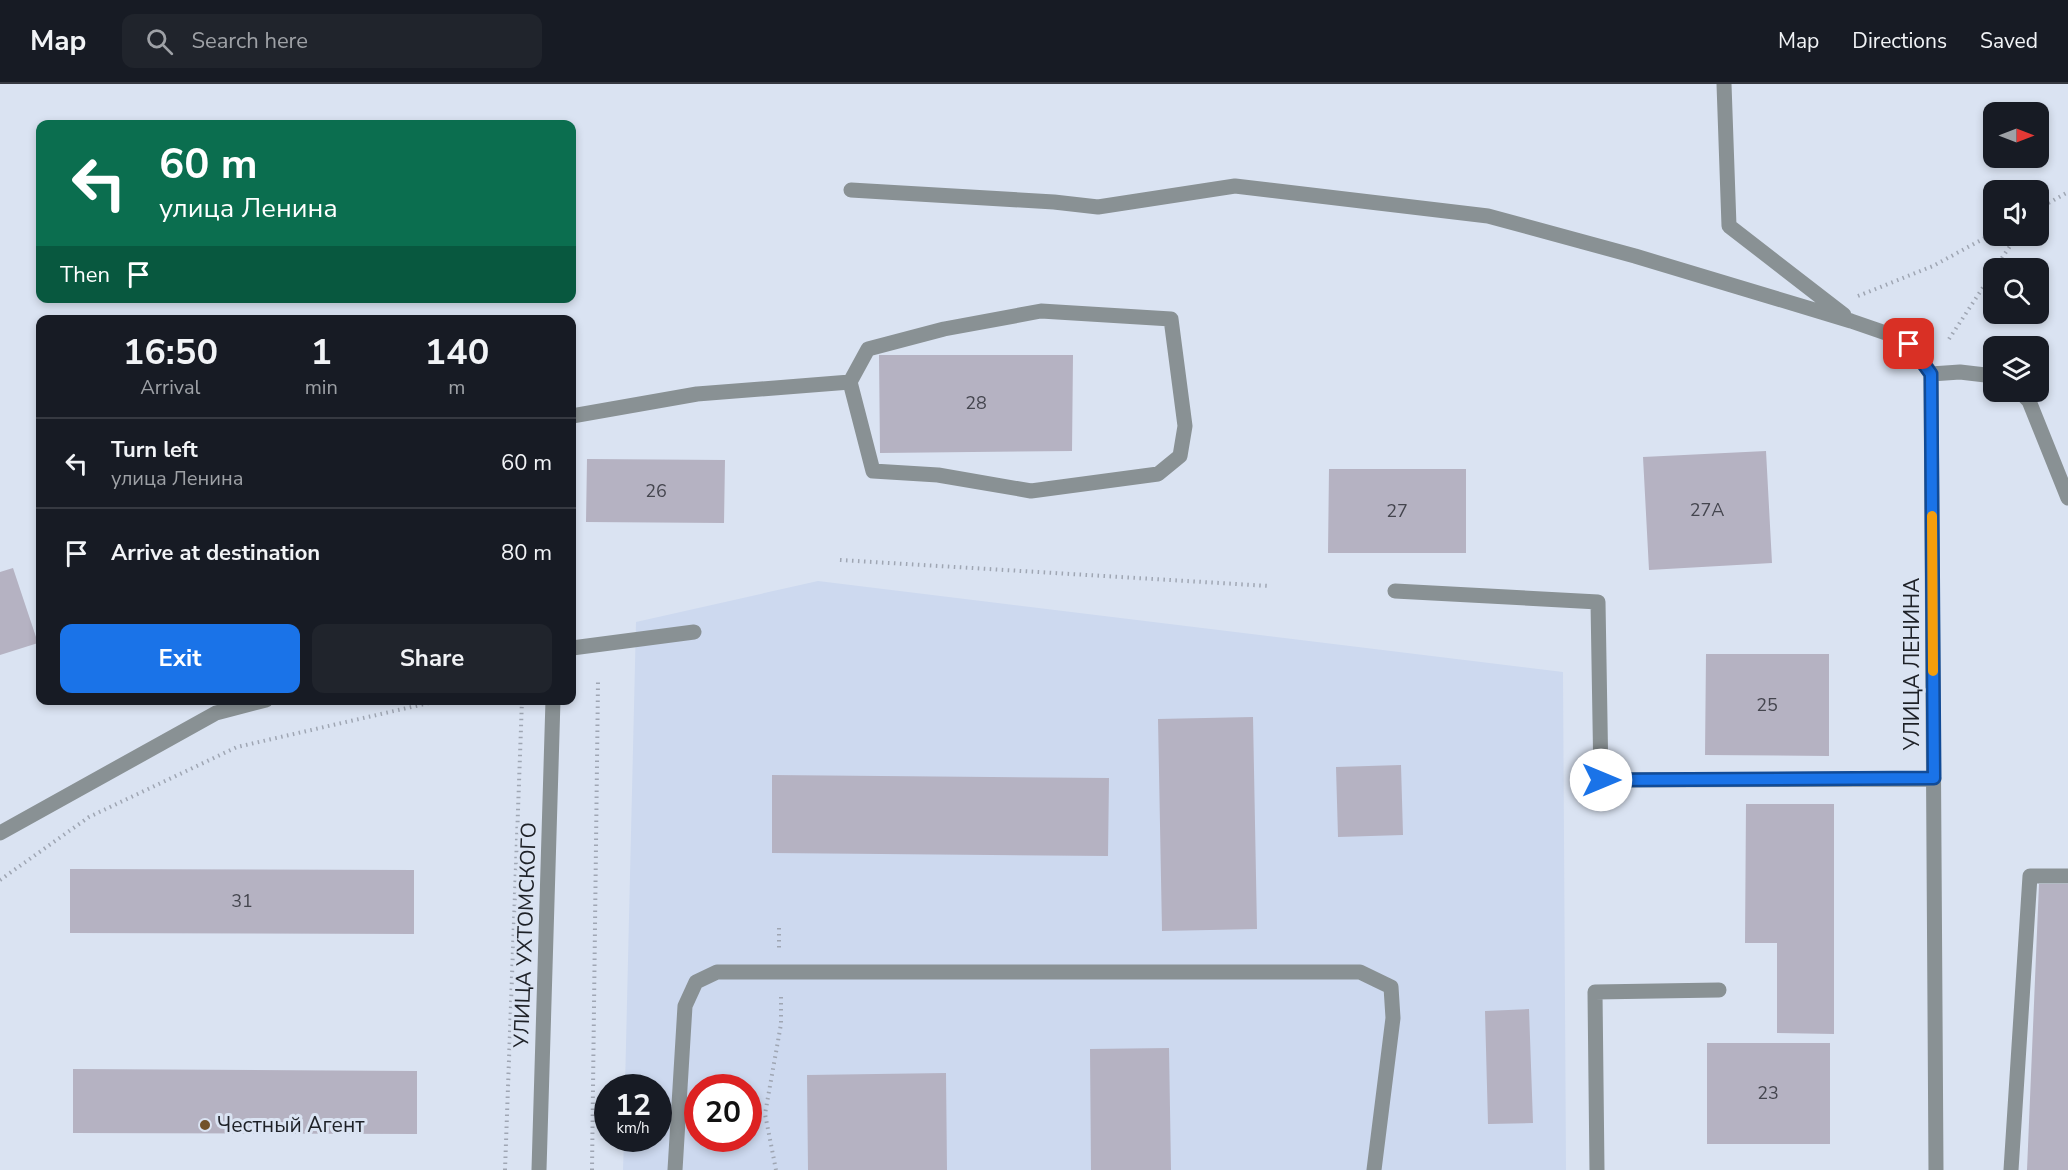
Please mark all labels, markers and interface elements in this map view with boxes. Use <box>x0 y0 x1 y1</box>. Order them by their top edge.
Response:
search box <box>122 14 542 68</box>
text: Map <box>30 22 86 60</box>
icon: search <box>143 25 176 58</box>
text: Search here <box>191 26 308 56</box>
text: Map <box>1778 27 1819 55</box>
text: Directions <box>1852 27 1947 55</box>
text: Saved <box>1980 27 2038 55</box>
north arrow <box>1983 102 2049 168</box>
map controls <box>1983 102 2049 402</box>
text: 60 m <box>159 136 258 193</box>
icon: left <box>60 144 138 222</box>
button: sound <box>1983 180 2049 246</box>
text: улица Ленина <box>159 190 338 227</box>
icon: arrive <box>122 258 155 291</box>
button: search <box>1983 258 2049 324</box>
text: Then <box>60 260 110 290</box>
pin <box>1883 318 1934 369</box>
icon: arrive <box>1892 327 1925 360</box>
text: 16:50 <box>123 328 218 377</box>
text: 1 <box>310 328 332 377</box>
text: 140 <box>424 328 489 377</box>
button: layers <box>1983 336 2049 402</box>
text: Arrival <box>140 374 200 401</box>
text: min <box>305 374 338 401</box>
text: m <box>448 374 465 401</box>
house number: 28 <box>965 391 987 415</box>
text: Turn left <box>111 435 198 465</box>
icon: left <box>60 447 93 480</box>
text: 60 m <box>501 448 552 478</box>
text: улица Ленина <box>111 465 244 492</box>
house number: 26 <box>645 479 667 503</box>
house number: 27А <box>1690 498 1724 522</box>
house number: 27 <box>1386 499 1408 523</box>
icon: arrive <box>60 537 93 570</box>
text: Arrive at destination <box>111 538 320 568</box>
text: 80 m <box>501 538 552 568</box>
street label: УЛИЦА ЛЕНИНА <box>1898 578 1926 751</box>
button: Exit <box>60 624 300 693</box>
button: Share <box>312 624 552 693</box>
house number: 25 <box>1756 693 1778 717</box>
position arrow <box>1569 748 1633 812</box>
street label: УЛИЦА УХТОМСКОГО <box>507 822 543 1049</box>
house number: 31 <box>231 889 253 913</box>
speed limit sign: 20 <box>684 1074 762 1152</box>
house number: 23 <box>1757 1081 1779 1105</box>
text: 12 <box>615 1085 651 1126</box>
place label: Честный Агент <box>217 1111 365 1139</box>
marker: Честный Агент <box>198 1118 212 1132</box>
text: km/h <box>616 1118 650 1138</box>

